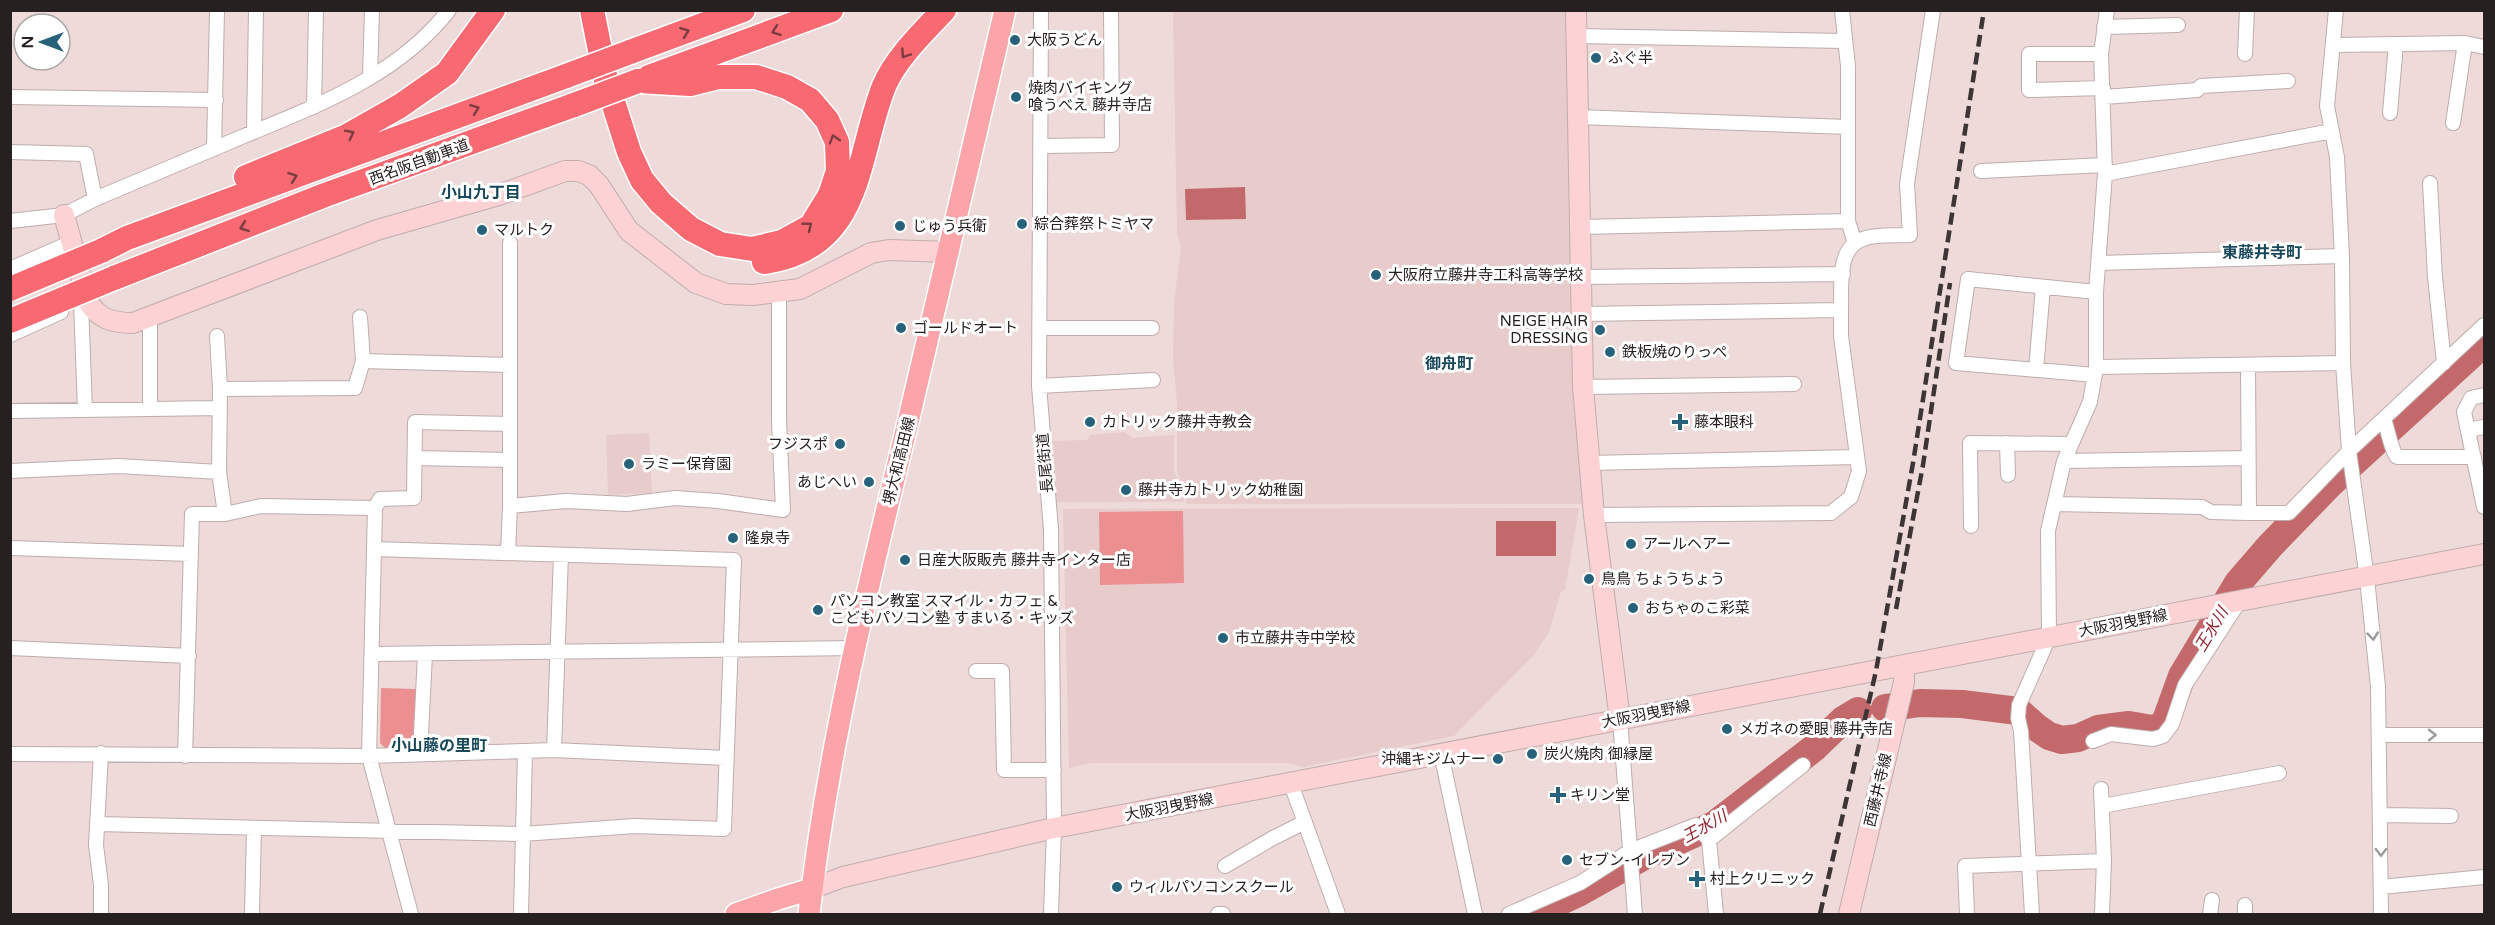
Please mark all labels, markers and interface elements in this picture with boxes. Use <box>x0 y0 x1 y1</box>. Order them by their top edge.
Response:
north arrow <box>12 12 72 72</box>
one-way arrow <box>771 23 782 36</box>
one-way arrow <box>679 26 689 39</box>
place label: 大阪うどん <box>1027 31 1102 49</box>
marker: 大阪うどん <box>1008 33 1022 47</box>
text: N <box>18 36 38 48</box>
one-way arrow <box>901 47 912 58</box>
place label: ふぐ半 <box>1608 49 1653 67</box>
marker: ふぐ半 <box>1589 51 1603 65</box>
place label: 焼肉バイキング 喰うべえ 藤井寺店 <box>1028 79 1152 114</box>
marker: 焼肉バイキング 喰うべえ 藤井寺店 <box>1009 90 1023 104</box>
one-way arrow <box>469 104 480 116</box>
one-way arrow <box>344 130 355 141</box>
one-way arrow <box>829 134 841 145</box>
street label: 西名阪自動車道 <box>367 136 471 188</box>
one-way arrow <box>286 172 297 184</box>
district label: 小山九丁目 <box>441 183 521 203</box>
place label: 綜合葬祭トミヤマ <box>1034 215 1154 233</box>
place label: じゅう兵衛 <box>912 217 987 235</box>
marker: 綜合葬祭トミヤマ <box>1015 217 1029 231</box>
marker: じゅう兵衛 <box>893 219 907 233</box>
one-way arrow <box>239 220 250 232</box>
place label: マルトク <box>494 221 554 239</box>
marker: マルトク <box>475 223 489 237</box>
one-way arrow <box>801 223 812 234</box>
district label: 東藤井寺町 <box>2222 243 2302 263</box>
place label: 大阪府立藤井寺工科高等学校 <box>1388 266 1583 284</box>
marker: 大阪府立藤井寺工科高等学校 <box>1369 268 1383 282</box>
place label: NEIGE HAIR DRESSING <box>1500 312 1588 347</box>
place label: ゴールドオート <box>913 319 1018 337</box>
marker: ゴールドオート <box>894 321 908 335</box>
marker: NEIGE HAIR DRESSING <box>1593 323 1607 337</box>
place label: 鉄板焼のりっぺ <box>1622 343 1727 361</box>
marker: 鉄板焼のりっぺ <box>1603 345 1617 359</box>
district label: 御舟町 <box>1425 354 1473 374</box>
place label: カトリック藤井寺教会 <box>1102 413 1252 431</box>
marker: 藤本眼科 <box>1671 413 1689 431</box>
place label: 藤本眼科 <box>1694 413 1754 431</box>
street label: 堺大和高田線 <box>879 415 919 507</box>
marker: カトリック藤井寺教会 <box>1083 415 1097 429</box>
street label: 長尾街道 <box>1033 432 1057 494</box>
place label: フジスポ <box>768 435 828 453</box>
marker: フジスポ <box>833 437 847 451</box>
place label: ラミー保育園 <box>641 455 731 473</box>
marker: ラミー保育園 <box>622 457 636 471</box>
place label: あじへい <box>797 473 857 491</box>
marker: あじへい <box>862 475 876 489</box>
place label: 藤井寺カトリック幼稚園 <box>1138 481 1303 499</box>
marker: 藤井寺カトリック幼稚園 <box>1119 483 1133 497</box>
place label: 隆泉寺 <box>745 529 790 547</box>
marker: 隆泉寺 <box>726 531 740 545</box>
place label: アールヘアー <box>1643 535 1731 553</box>
marker: アールヘアー <box>1624 537 1638 551</box>
place label: 日産大阪販売 藤井寺インター店 <box>917 551 1131 569</box>
marker: 日産大阪販売 藤井寺インター店 <box>898 553 912 567</box>
place label: 鳥鳥 ちょうちょう <box>1601 570 1725 588</box>
marker: 鳥鳥 ちょうちょう <box>1582 572 1596 586</box>
place label: パソコン教室 スマイル・カフェ & こどもパソコン塾 すまいる・キッズ <box>830 592 1074 627</box>
place label: おちゃのこ彩菜 <box>1645 599 1750 617</box>
marker: おちゃのこ彩菜 <box>1626 601 1640 615</box>
water label: 王水川 <box>2191 602 2234 655</box>
marker: パソコン教室 スマイル・カフェ & こどもパソコン塾 すまいる・キッズ <box>811 603 825 617</box>
street label: 大阪羽曳野線 <box>2077 606 2169 640</box>
place label: 市立藤井寺中学校 <box>1235 629 1355 647</box>
marker: 市立藤井寺中学校 <box>1216 631 1230 645</box>
one-way arrow <box>2366 631 2379 640</box>
street label: 大阪羽曳野線 <box>1600 697 1692 731</box>
place label: メガネの愛眼 藤井寺店 <box>1739 720 1893 738</box>
marker: メガネの愛眼 藤井寺店 <box>1720 722 1734 736</box>
one-way arrow <box>2427 729 2436 741</box>
district label: 小山藤の里町 <box>391 736 487 756</box>
place label: 炭火焼肉 御縁屋 <box>1544 745 1653 763</box>
marker: 炭火焼肉 御縁屋 <box>1525 747 1539 761</box>
place label: 沖縄キジムナー <box>1381 750 1486 768</box>
street label: 西藤井寺線 <box>1861 751 1895 829</box>
marker: 沖縄キジムナー <box>1491 752 1505 766</box>
place label: キリン堂 <box>1570 786 1630 804</box>
marker: キリン堂 <box>1551 788 1565 802</box>
street label: 大阪羽曳野線 <box>1123 790 1215 824</box>
water label: 王水川 <box>1679 806 1732 847</box>
one-way arrow <box>2375 847 2387 856</box>
place label: セブン-イレブン <box>1579 851 1690 869</box>
marker: セブン-イレブン <box>1560 853 1574 867</box>
marker: 村上クリニック <box>1688 870 1706 888</box>
place label: 村上クリニック <box>1710 870 1815 888</box>
place label: ウィルパソコンスクール <box>1129 878 1294 896</box>
marker: ウィルパソコンスクール <box>1110 880 1124 894</box>

